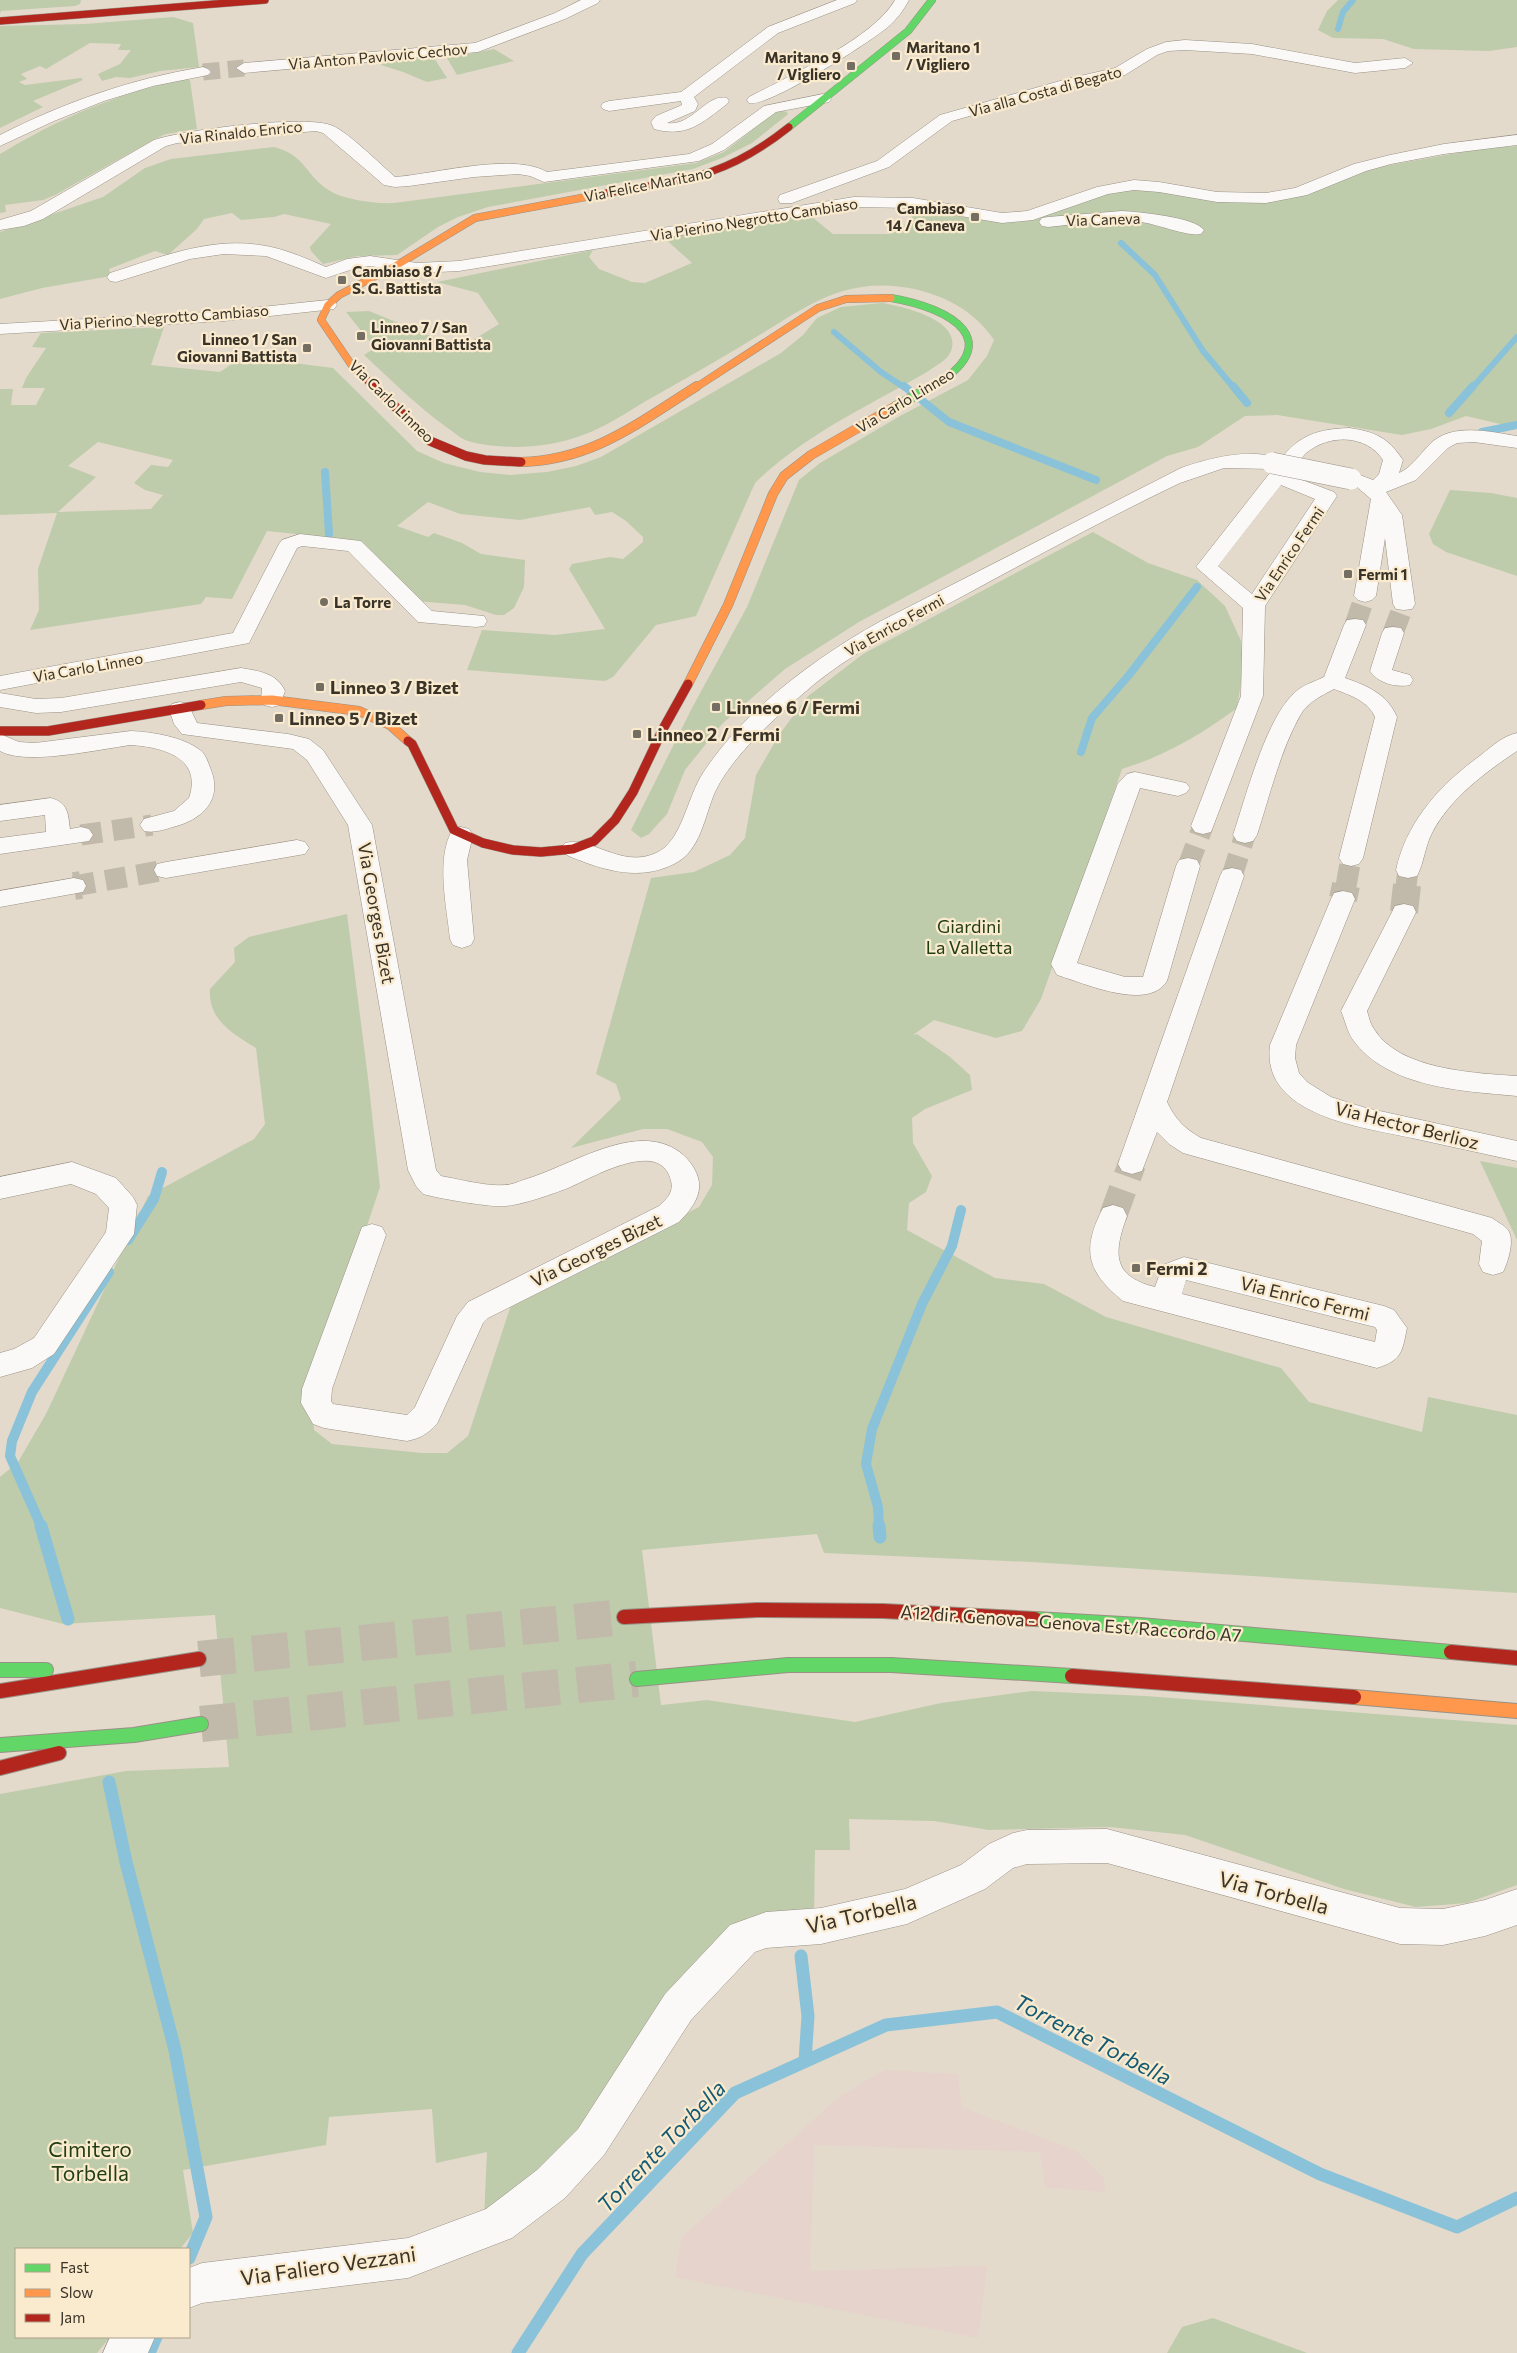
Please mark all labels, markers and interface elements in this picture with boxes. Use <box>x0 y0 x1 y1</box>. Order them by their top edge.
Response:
place label: Maritano 1 / Vigliero <box>906 38 980 73</box>
street label: Via Anton Pavlovic Cechov <box>288 39 469 73</box>
place label: Maritano 9 / Vigliero <box>764 48 841 83</box>
marker: Maritano 1 / Vigliero <box>890 50 902 62</box>
marker: Maritano 9 / Vigliero <box>845 60 857 72</box>
street label: Via alla Costa di Begato <box>967 62 1123 120</box>
street label: Via Rinaldo Enrico <box>179 117 303 147</box>
street label: Via Felice Maritano <box>582 163 714 205</box>
street label: Via Pierino Negrotto Cambiaso <box>649 194 859 244</box>
place label: Cambiaso 14 / Caneva <box>886 199 965 234</box>
street label: Via Caneva <box>1065 209 1141 229</box>
marker: Cambiaso 14 / Caneva <box>969 211 981 223</box>
place label: Cambiaso 8 / S. G. Battista <box>352 262 442 297</box>
marker: Cambiaso 8 / S. G. Battista <box>336 274 348 286</box>
street label: Via Pierino Negrotto Cambiaso <box>59 301 269 333</box>
place label: Linneo 7 / San Giovanni Battista <box>371 318 491 353</box>
place label: Linneo 1 / San Giovanni Battista <box>177 330 297 365</box>
marker: Linneo 7 / San Giovanni Battista <box>355 330 367 342</box>
marker: Linneo 1 / San Giovanni Battista <box>301 342 313 354</box>
street label: Via Carlo Linneo <box>346 356 438 446</box>
street label: Via Carlo Linneo <box>853 364 957 436</box>
street label: Via Enrico Fermi <box>1251 503 1327 605</box>
place label: Fermi 1 <box>1358 565 1408 583</box>
marker: Fermi 1 <box>1342 568 1354 580</box>
street label: Via Enrico Fermi <box>841 590 947 660</box>
place label: La Torre <box>334 593 391 611</box>
marker: La Torre <box>318 596 330 608</box>
street label: Via Carlo Linneo <box>32 648 144 686</box>
place label: Linneo 3 / Bizet <box>330 676 459 698</box>
marker: Linneo 3 / Bizet <box>314 681 326 693</box>
place label: Linneo 6 / Fermi <box>726 696 860 718</box>
marker: Linneo 6 / Fermi <box>710 701 722 713</box>
place label: Linneo 5 / Bizet <box>289 707 418 729</box>
marker: Linneo 5 / Bizet <box>273 712 285 724</box>
place label: Linneo 2 / Fermi <box>647 723 780 745</box>
marker: Linneo 2 / Fermi <box>631 728 643 740</box>
street label: Via Georges Bizet <box>354 841 400 985</box>
park label: Giardini La Valletta <box>926 915 1012 958</box>
street label: Via Hector Berlioz <box>1333 1096 1481 1154</box>
street label: Via Georges Bizet <box>527 1209 665 1291</box>
place label: Fermi 2 <box>1146 1257 1207 1279</box>
marker: Fermi 2 <box>1130 1262 1142 1274</box>
street label: Via Enrico Fermi <box>1238 1271 1372 1325</box>
street label: A12 dir. Genova - Genova Est/Raccordo A7 <box>900 1600 1242 1646</box>
street label: Via Torbella <box>1216 1865 1332 1919</box>
street label: Via Torbella <box>803 1888 919 1938</box>
water label: Torrente Torbella <box>1010 1988 1176 2090</box>
water label: Torrente Torbella <box>591 2074 731 2218</box>
park label: Cimitero Torbella <box>48 2136 132 2185</box>
street label: Via Faliero Vezzani <box>239 2240 417 2290</box>
legend <box>15 2248 190 2338</box>
text: Fast <box>60 2258 89 2276</box>
text: Slow <box>60 2283 93 2301</box>
text: Jam <box>60 2308 85 2326</box>

